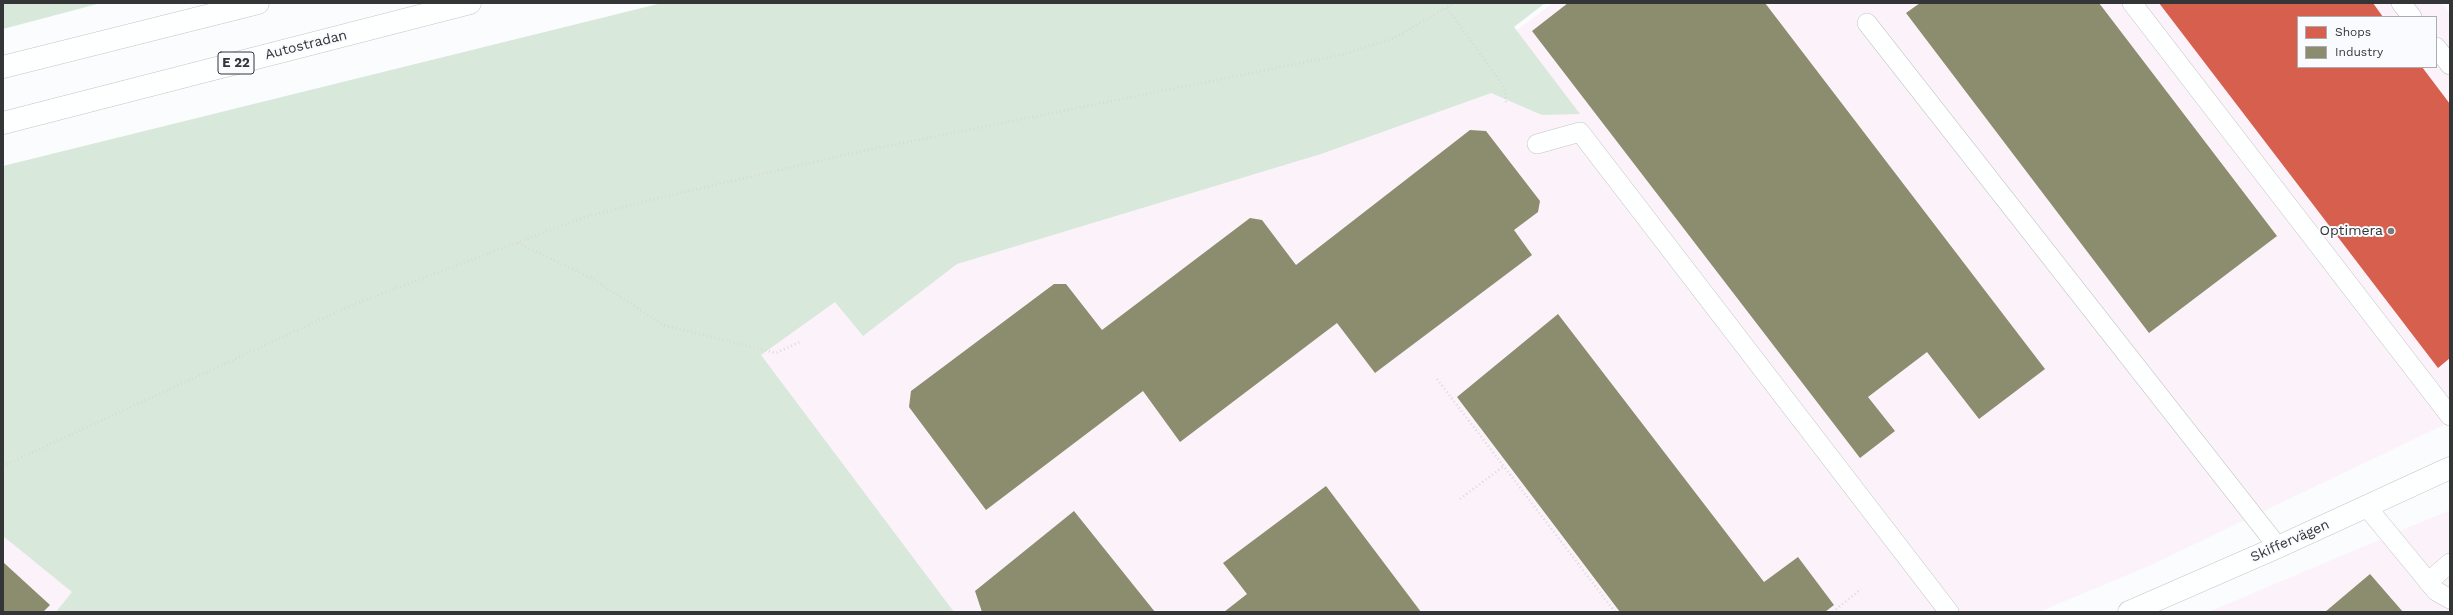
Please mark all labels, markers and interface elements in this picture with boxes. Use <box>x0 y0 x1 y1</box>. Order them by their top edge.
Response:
legend <box>2297 16 2437 68</box>
text: Shops <box>2335 25 2371 39</box>
street label: Autostradan <box>263 27 349 63</box>
text: Industry <box>2335 45 2383 59</box>
road number: E 22 <box>218 52 254 74</box>
place label: Optimera <box>2319 223 2383 239</box>
marker: Optimera <box>2386 226 2396 236</box>
street label: Skiffervägen <box>2248 516 2332 566</box>

